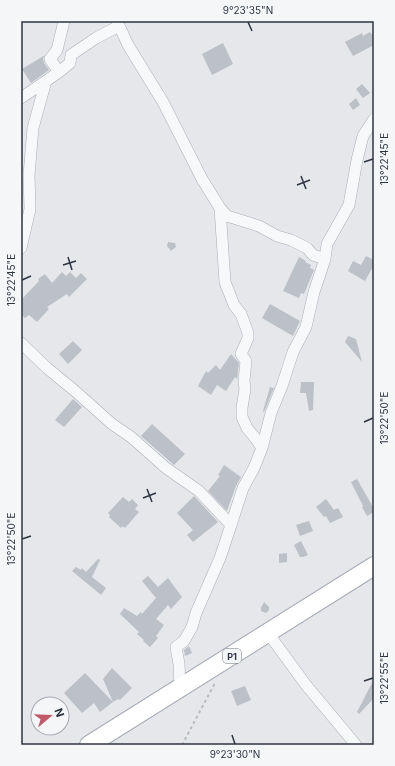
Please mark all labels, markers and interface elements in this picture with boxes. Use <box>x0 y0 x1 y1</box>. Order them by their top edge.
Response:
text: 9°23'35"N <box>223 4 273 16</box>
text: 13°22'45"E <box>378 133 390 185</box>
text: 13°22'45"E <box>5 254 17 306</box>
text: 13°22'50"E <box>378 392 390 444</box>
text: 13°22'50"E <box>5 513 17 565</box>
road number: P1 <box>223 649 241 663</box>
text: 13°22'55"E <box>378 652 390 704</box>
north arrow <box>30 696 70 736</box>
text: N <box>51 706 67 719</box>
text: 9°23'30"N <box>210 748 260 760</box>

